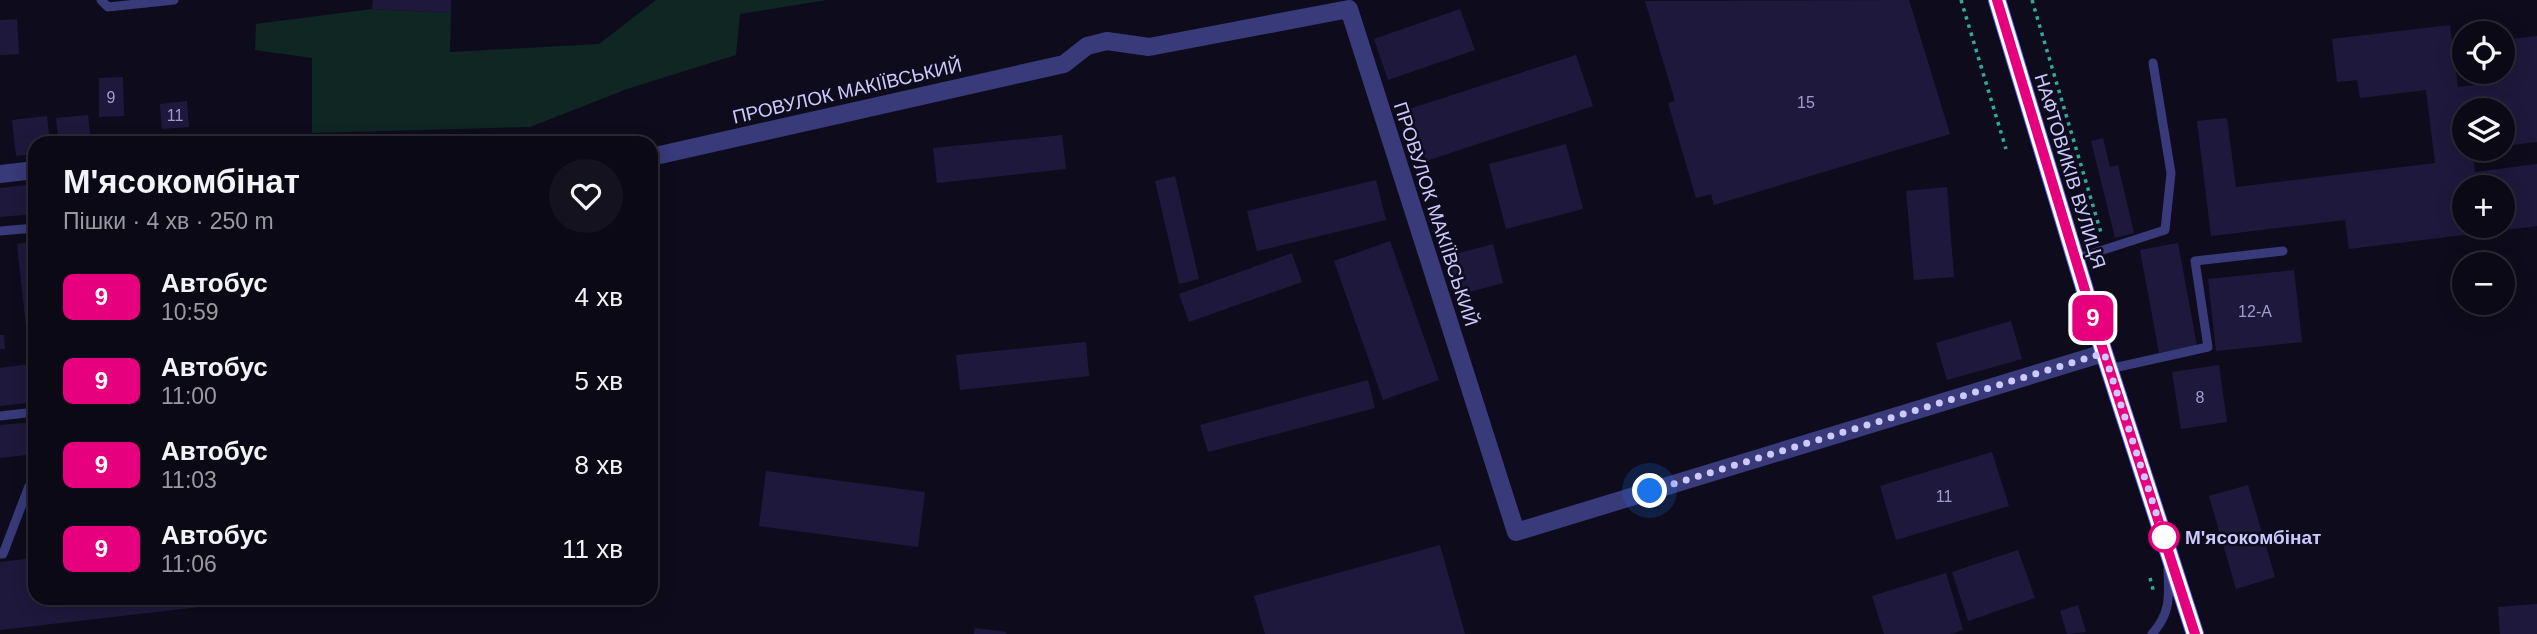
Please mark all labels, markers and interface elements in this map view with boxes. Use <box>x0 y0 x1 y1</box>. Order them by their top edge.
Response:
map controls <box>2452 21 2515 315</box>
button: locate <box>2452 21 2515 84</box>
street label: ПРОВУЛОК МАКІЇВСЬКИЙ <box>730 54 964 128</box>
street label: НАФТОВИКІВ ВУЛИЦЯ <box>2030 71 2110 271</box>
house number: 9 <box>107 89 116 106</box>
house number: 15 <box>1797 94 1815 111</box>
button: layers <box>2452 98 2515 161</box>
street label: ПРОВУЛОК МАКІЇВСЬКИЙ <box>1390 99 1482 329</box>
house number: 11 <box>167 107 183 124</box>
button: heart <box>549 159 623 233</box>
text: М'ясокомбінат <box>63 163 300 200</box>
button: + <box>2452 175 2515 238</box>
text: Пішки · 4 хв · 250 m <box>63 208 274 234</box>
button: − <box>2452 252 2515 315</box>
text: Автобус <box>161 268 268 298</box>
text: 4 хв <box>575 282 623 312</box>
text: 9 <box>95 283 108 310</box>
line badge: 9 <box>2070 295 2116 341</box>
text: 10:59 <box>161 299 219 325</box>
house number: 12-А <box>2238 303 2272 320</box>
text: 9 <box>2086 304 2100 331</box>
text: Автобус <box>161 352 268 382</box>
text: 5 хв <box>575 366 623 396</box>
text: 9 <box>95 367 108 394</box>
text: 11:00 <box>161 383 217 409</box>
house number: 8 <box>2196 389 2205 406</box>
text: Автобус <box>161 436 268 466</box>
text: 8 хв <box>575 450 623 480</box>
text: 9 <box>95 451 108 478</box>
text: 11:03 <box>161 467 217 493</box>
your location <box>1632 473 1667 508</box>
house number: 11 <box>1936 488 1952 505</box>
text: Автобус <box>161 520 268 550</box>
marker: М'ясокомбінат <box>2149 522 2179 552</box>
place label: М'ясокомбінат <box>2185 527 2321 548</box>
text: 11 хв <box>562 534 623 564</box>
text: 9 <box>95 535 108 562</box>
text: 11:06 <box>161 551 217 577</box>

